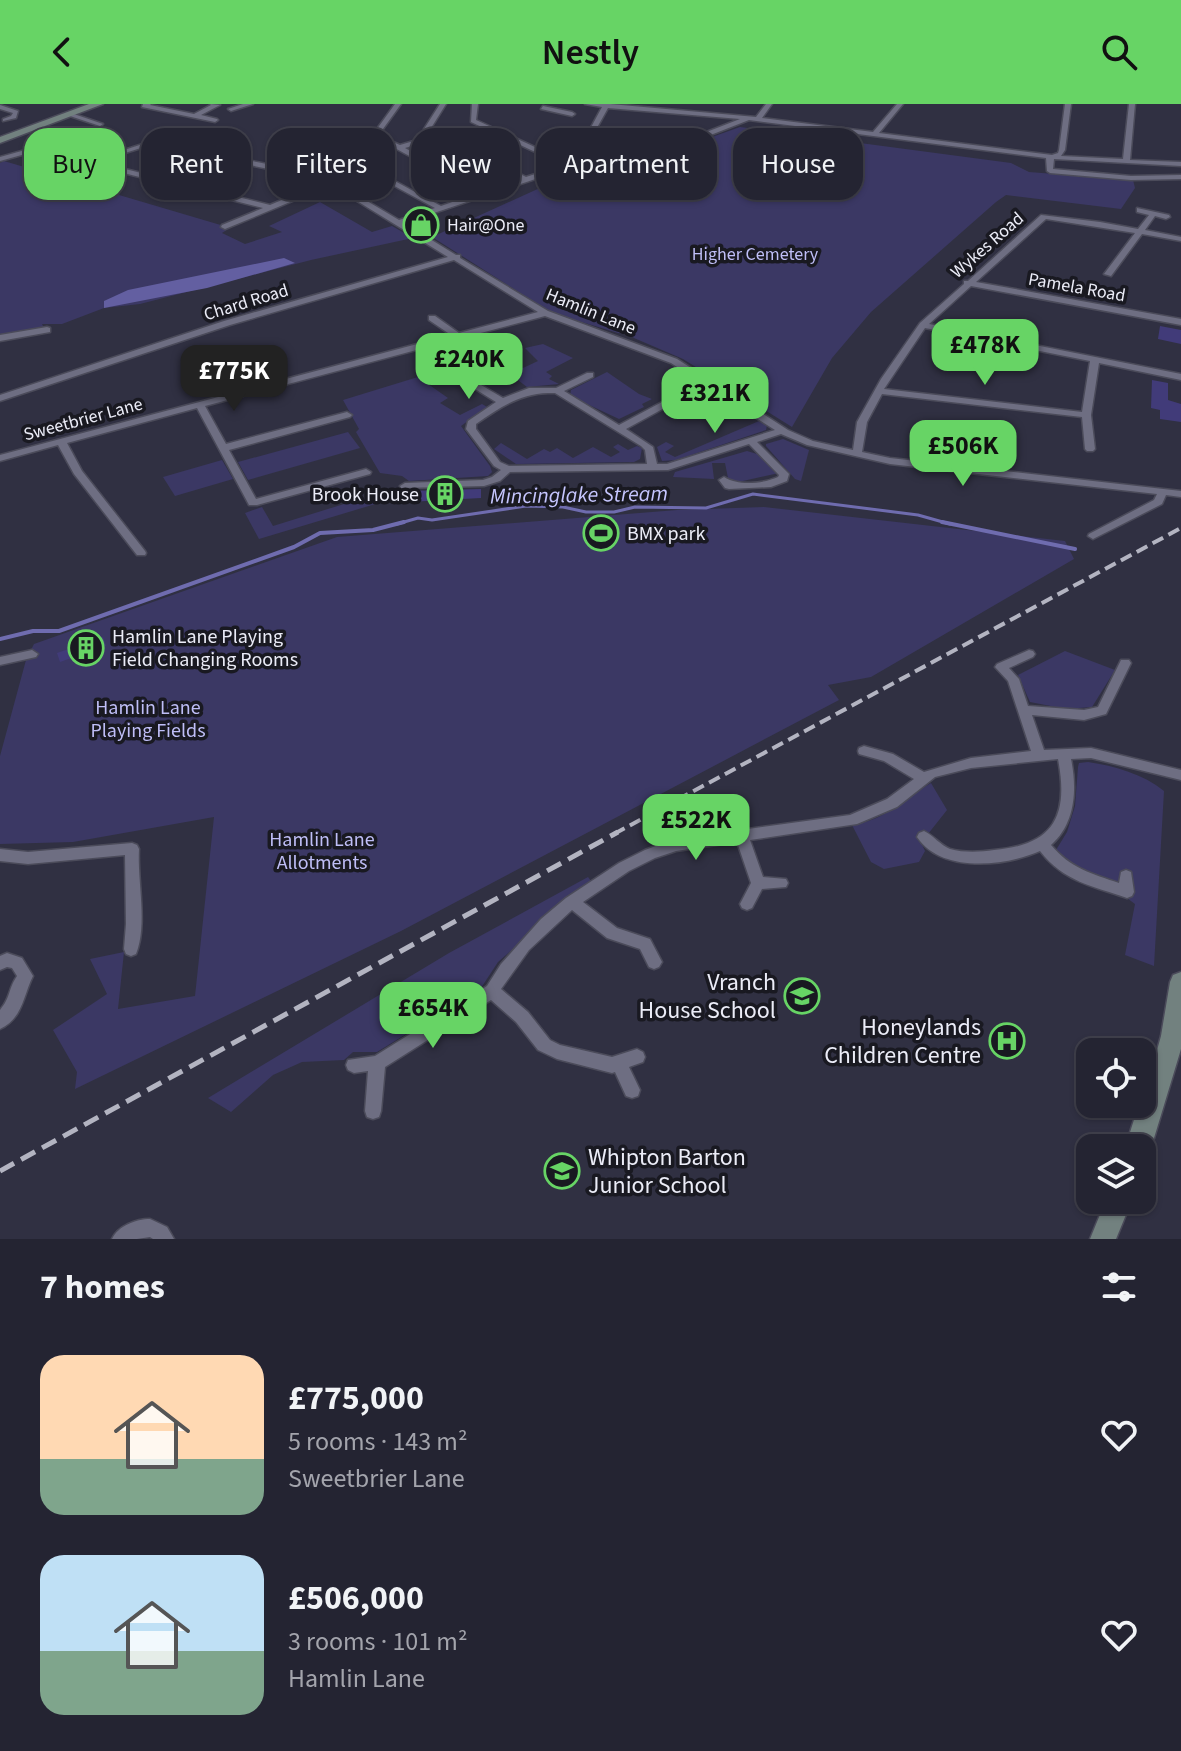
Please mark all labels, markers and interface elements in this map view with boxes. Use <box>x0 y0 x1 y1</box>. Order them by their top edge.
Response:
text: Nestly <box>542 27 639 78</box>
icon: back <box>40 30 84 74</box>
icon: search <box>1097 30 1141 74</box>
chip: Buy <box>24 128 125 200</box>
chip: Rent <box>141 128 251 200</box>
chip: Filters <box>267 128 395 200</box>
chip: New <box>411 128 520 200</box>
chip: Apartment <box>536 128 717 200</box>
chip: House <box>733 128 863 200</box>
shop icon: Hair@One <box>402 206 440 244</box>
street label: Wykes Road <box>945 206 1029 284</box>
place label: Hair@One <box>447 213 525 238</box>
park label: Higher Cemetery <box>692 242 819 267</box>
street label: Pamela Road <box>1026 267 1127 308</box>
street label: Chard Road <box>201 278 292 327</box>
street label: Hamlin Lane <box>542 282 640 341</box>
pin: £478K <box>929 319 1041 387</box>
text: £478K <box>950 326 1020 363</box>
pin: £240K <box>413 333 525 401</box>
text: £240K <box>434 340 504 377</box>
pin: £775K <box>178 345 290 413</box>
text: £775K <box>199 352 269 389</box>
pin: £321K <box>659 367 771 435</box>
text: £321K <box>680 374 750 411</box>
street label: Sweetbrier Lane <box>21 392 145 447</box>
pin: £506K <box>907 420 1019 488</box>
text: £506K <box>928 427 998 464</box>
building icon: Brook House <box>426 475 464 513</box>
water label: Mincinglake Stream <box>490 477 668 513</box>
place label: Brook House <box>312 481 419 509</box>
sports icon: BMX park <box>582 514 620 552</box>
place label: BMX park <box>627 520 705 548</box>
place label: Hamlin Lane Playing Field Changing Rooms <box>112 623 298 674</box>
building icon: Hamlin Lane Playing Field Changing Rooms <box>67 629 105 667</box>
park label: Hamlin Lane Playing Fields <box>90 694 206 745</box>
pin: £522K <box>640 794 752 862</box>
text: £522K <box>661 801 731 838</box>
park label: Hamlin Lane Allotments <box>269 826 375 877</box>
place label: Vranch House School <box>639 965 776 1028</box>
school or university icon: Vranch House School <box>783 977 821 1015</box>
pin: £654K <box>377 982 489 1050</box>
text: £654K <box>398 989 468 1026</box>
place label: Honeylands Children Centre <box>824 1010 981 1073</box>
hospital icon: Honeylands Children Centre <box>988 1022 1026 1060</box>
map controls <box>1076 1038 1156 1214</box>
button: locate <box>1076 1038 1156 1118</box>
button: layers <box>1076 1134 1156 1214</box>
place label: Whipton Barton Junior School <box>588 1140 746 1203</box>
school or university icon: Whipton Barton Junior School <box>543 1152 581 1190</box>
text: 7 homes <box>40 1263 165 1312</box>
icon: filters <box>1097 1265 1141 1309</box>
text: £775,000 <box>288 1374 424 1423</box>
icon: home <box>104 1387 200 1483</box>
icon: heart <box>1097 1413 1141 1457</box>
text: 5 rooms · 143 m² <box>288 1423 467 1460</box>
text: Sweetbrier Lane <box>288 1460 465 1497</box>
text: £506,000 <box>288 1574 424 1623</box>
icon: home <box>104 1587 200 1683</box>
icon: heart <box>1097 1613 1141 1657</box>
text: 3 rooms · 101 m² <box>288 1623 467 1660</box>
text: Hamlin Lane <box>288 1660 425 1697</box>

